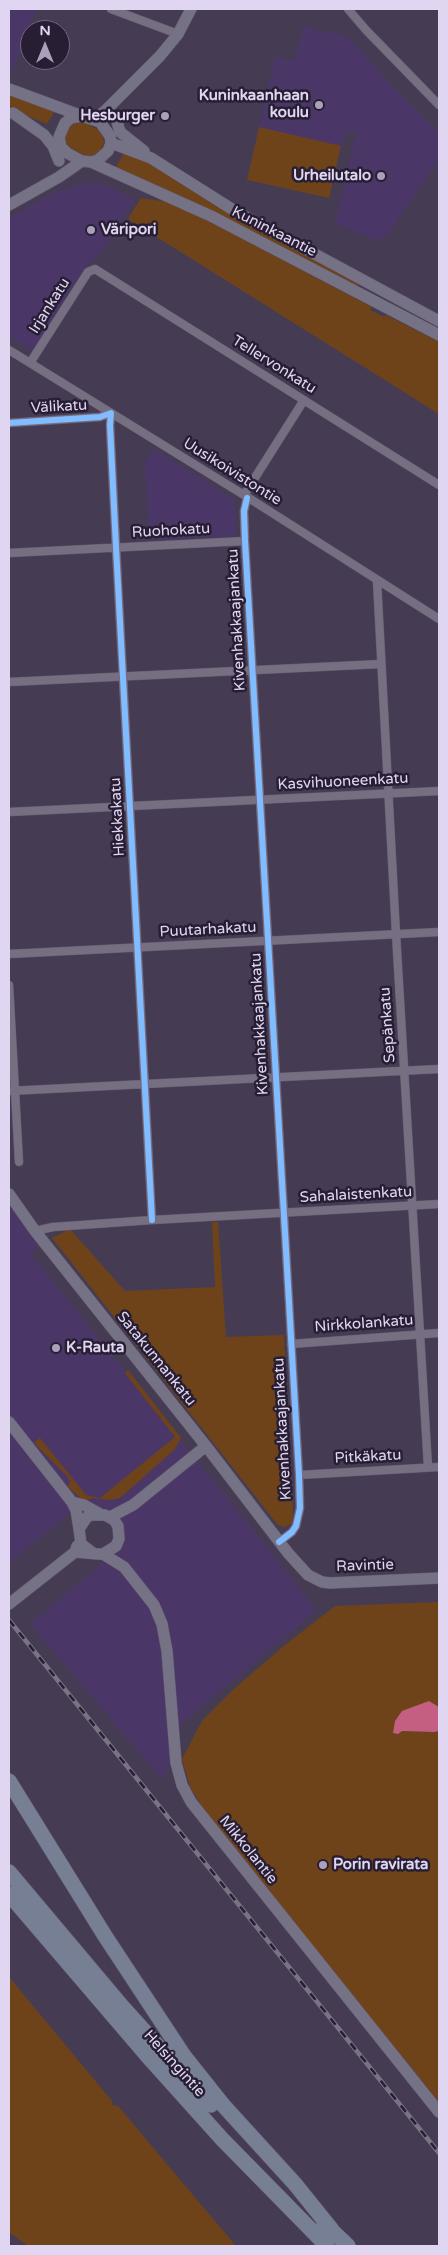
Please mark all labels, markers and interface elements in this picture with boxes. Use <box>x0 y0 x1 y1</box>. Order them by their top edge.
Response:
north arrow <box>20 20 70 70</box>
text: N <box>39 22 51 39</box>
place label: Kuninkaanhaan koulu <box>199 87 309 122</box>
marker: Kuninkaanhaan koulu <box>313 99 325 111</box>
place label: Hesburger <box>80 107 155 125</box>
marker: Hesburger <box>159 110 171 122</box>
place label: Urheilutalo <box>293 167 371 185</box>
marker: Urheilutalo <box>375 170 387 182</box>
street label: Kuninkaantie <box>228 203 320 261</box>
place label: Väripori <box>101 221 157 239</box>
marker: Väripori <box>85 224 97 236</box>
street label: Irjankatu <box>26 275 74 337</box>
street label: Tellervonkatu <box>229 332 319 398</box>
street label: Välikatu <box>30 397 88 417</box>
street label: Uusikoivistontie <box>180 435 284 509</box>
street label: Ruohokatu <box>131 520 211 542</box>
street label: Kivenhakkaajankatu <box>224 548 250 692</box>
street label: Kasvihuoneenkatu <box>277 770 409 794</box>
street label: Hiekkakatu <box>107 777 129 857</box>
street label: Puutarhakatu <box>159 918 257 942</box>
street label: Kivenhakkaajankatu <box>247 952 273 1096</box>
street label: Sepänkatu <box>376 987 400 1063</box>
street label: Sahalaistenkatu <box>299 1183 413 1207</box>
street label: Satakunnankatu <box>113 1308 199 1410</box>
street label: Nirkkolankatu <box>314 1312 414 1336</box>
place label: K-Rauta <box>66 1339 125 1357</box>
marker: K-Rauta <box>50 1342 62 1354</box>
street label: Kivenhakkaajankatu <box>270 1357 296 1501</box>
street label: Pitkäkatu <box>334 1446 402 1468</box>
street label: Ravintie <box>336 1556 394 1576</box>
street label: Mikkolantie <box>215 1812 281 1888</box>
place label: Porin ravirata <box>333 1856 428 1874</box>
marker: Porin ravirata <box>317 1859 329 1871</box>
street label: Helsingintie <box>139 2027 209 2101</box>

